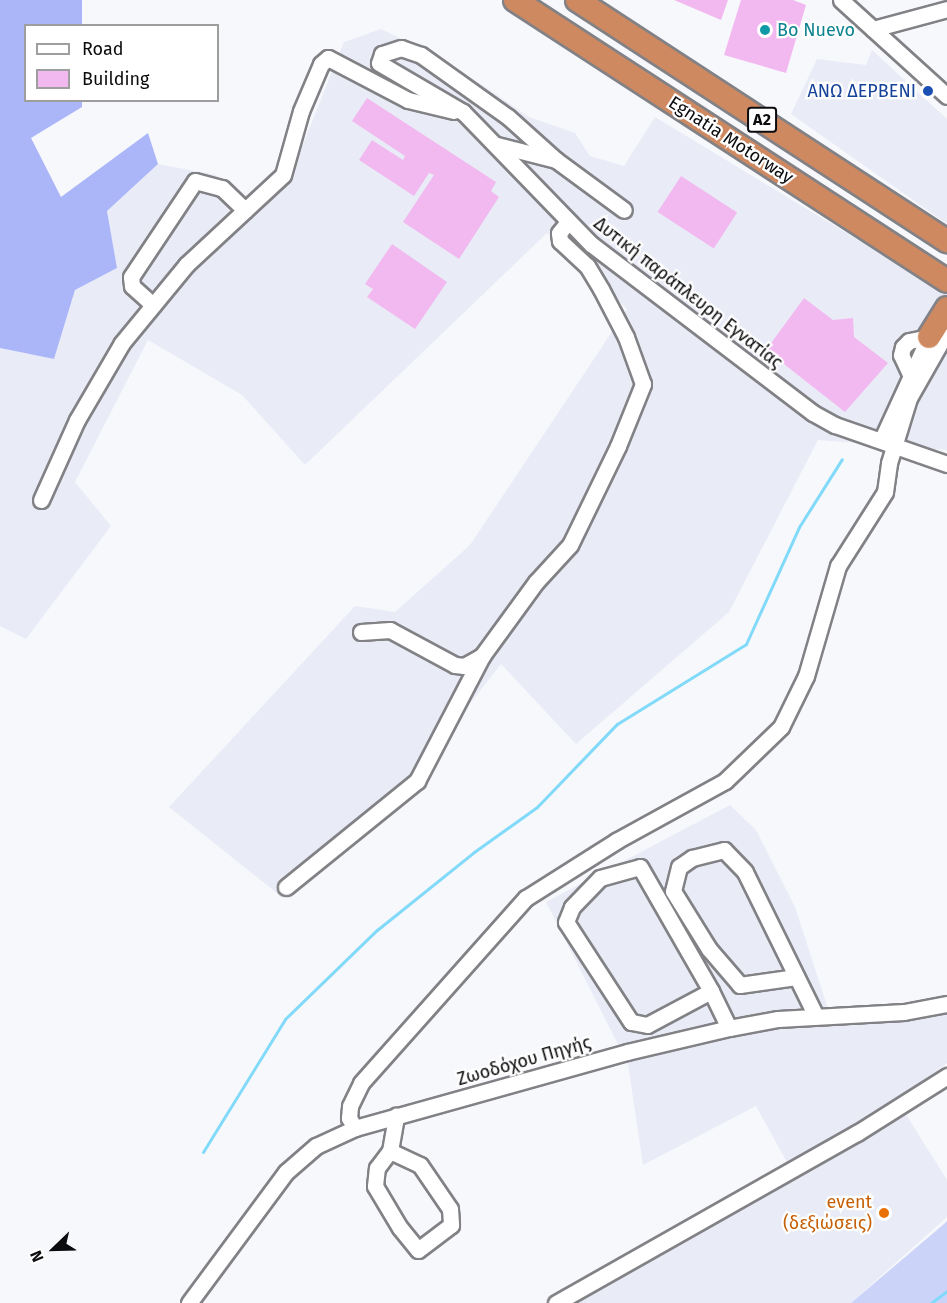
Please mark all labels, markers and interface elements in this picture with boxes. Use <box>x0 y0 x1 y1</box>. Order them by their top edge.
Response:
place label: Bo Nuevo <box>777 19 855 41</box>
marker: Bo Nuevo <box>758 23 772 37</box>
legend <box>24 24 219 102</box>
text: Road <box>82 38 124 60</box>
text: Building <box>82 68 149 90</box>
place label: ΑΝΩ ΔΕΡΒΕΝΙ <box>807 80 916 102</box>
marker: ΑΝΩ ΔΕΡΒΕΝΙ <box>921 84 935 98</box>
street label: Egnatia Motorway <box>665 92 797 188</box>
road number: Α2 <box>747 107 777 133</box>
street label: Δυτική παράπλευρη Εγνατίας <box>589 213 787 373</box>
street label: Ζωοδόχου Πηγής <box>455 1032 593 1090</box>
place label: event (δεξιώσεις) <box>783 1192 872 1234</box>
marker: event (δεξιώσεις) <box>877 1206 891 1220</box>
north arrow <box>24 1219 84 1279</box>
text: N <box>26 1248 48 1265</box>

